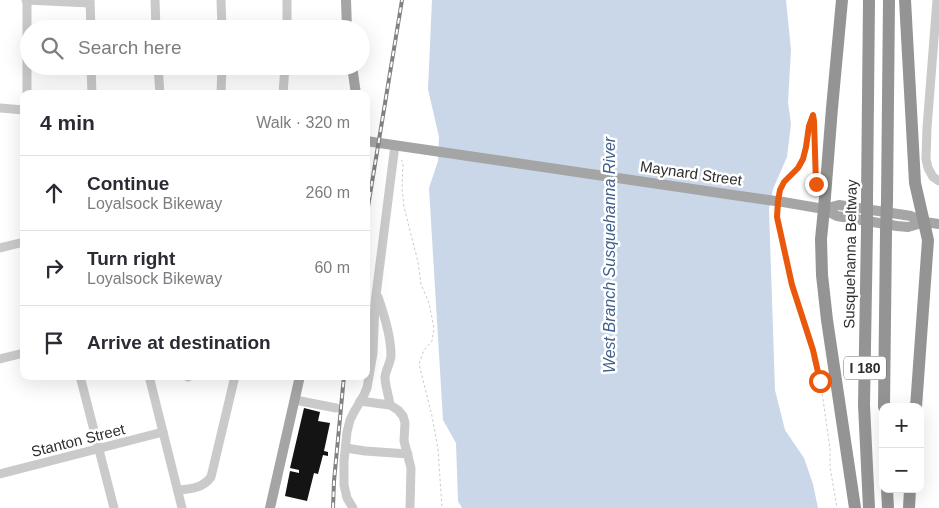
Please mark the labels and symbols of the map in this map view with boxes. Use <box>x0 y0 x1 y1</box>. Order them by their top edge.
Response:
water label: West Branch Susquehanna River <box>601 136 618 373</box>
street label: Maynard Street <box>639 157 744 189</box>
route end <box>805 173 828 196</box>
street label: Susquehanna Beltway <box>840 179 860 329</box>
road number: I 180 <box>844 356 886 379</box>
route start <box>809 370 832 393</box>
street label: Stanton Street <box>29 420 127 460</box>

